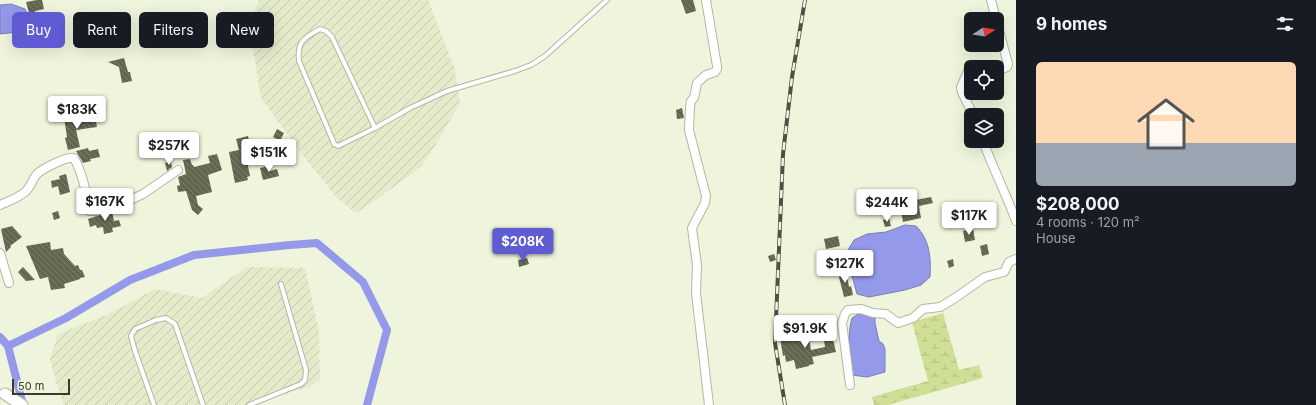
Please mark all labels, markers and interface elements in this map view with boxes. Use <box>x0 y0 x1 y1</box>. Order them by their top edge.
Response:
chip: Buy <box>12 12 65 48</box>
chip: Rent <box>73 12 131 48</box>
chip: Filters <box>139 12 208 48</box>
chip: New <box>216 12 274 48</box>
north arrow <box>964 12 1004 52</box>
map controls <box>964 12 1004 148</box>
icon: filters <box>1274 13 1296 35</box>
text: 9 homes <box>1036 14 1107 34</box>
button: locate <box>964 60 1004 100</box>
icon: home <box>1130 88 1202 160</box>
pin: $183K <box>49 96 105 130</box>
text: $183K <box>57 101 97 117</box>
button: layers <box>964 108 1004 148</box>
pin: $257K <box>141 132 197 166</box>
text: $257K <box>148 137 190 153</box>
pin: $151K <box>241 139 297 173</box>
text: $151K <box>250 144 288 160</box>
pin: $167K <box>77 188 133 222</box>
pin: $244K <box>859 189 915 223</box>
text: $167K <box>85 193 125 209</box>
text: $244K <box>865 194 909 210</box>
text: $208,000 <box>1036 194 1120 214</box>
pin: $117K <box>941 202 997 236</box>
text: $117K <box>951 207 987 223</box>
text: 4 rooms · 120 m² <box>1036 214 1140 230</box>
pin: $208K <box>495 228 551 262</box>
text: House <box>1036 230 1076 246</box>
text: $208K <box>501 233 545 249</box>
pin: $127K <box>817 250 873 284</box>
text: $127K <box>825 255 865 271</box>
pin: $91.9K <box>772 315 838 349</box>
text: $91.9K <box>783 320 827 336</box>
scale bar <box>12 377 70 396</box>
text: 50 m <box>18 379 44 393</box>

